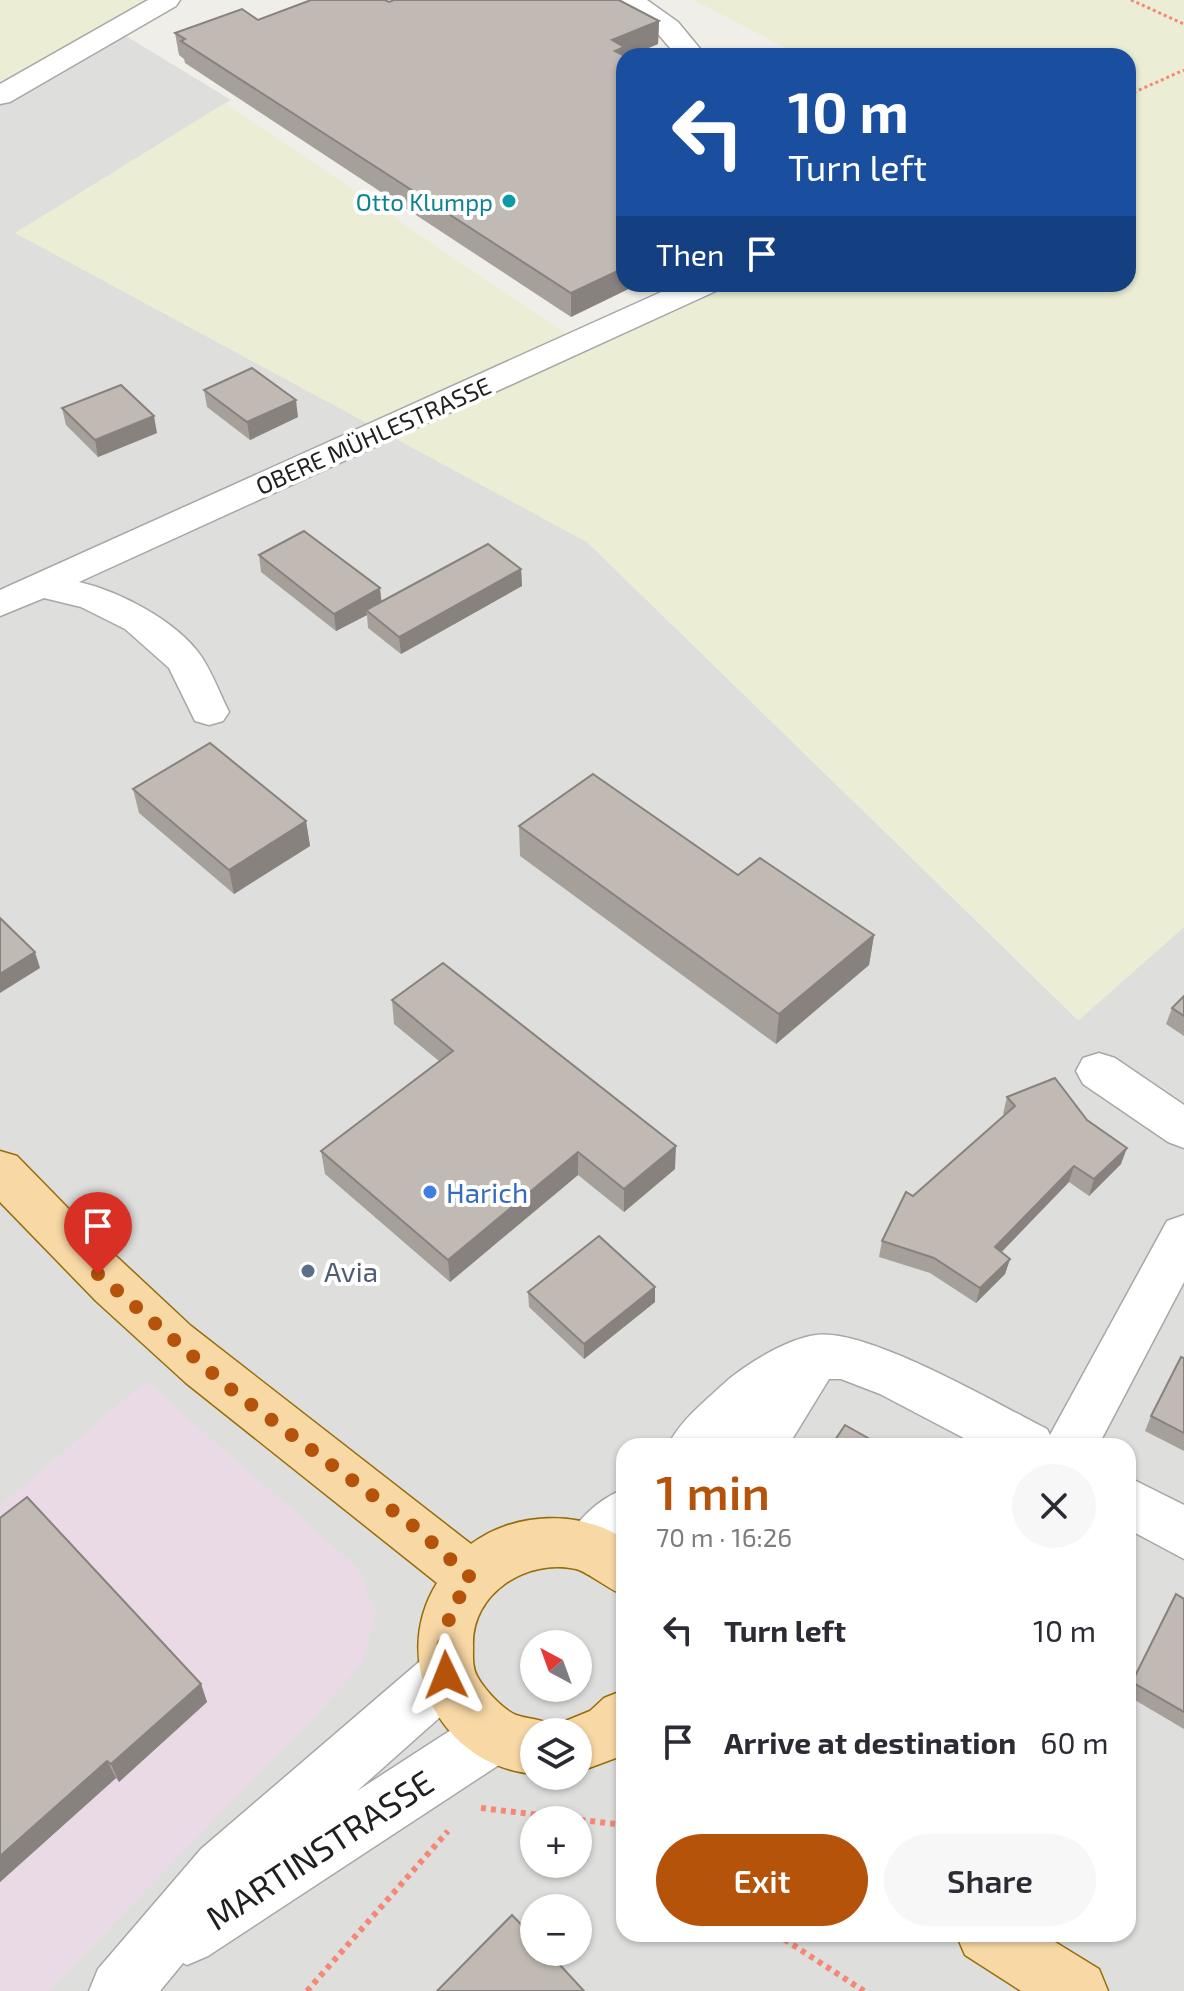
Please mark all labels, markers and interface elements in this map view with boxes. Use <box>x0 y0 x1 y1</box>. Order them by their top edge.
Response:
text: 10 m <box>788 77 909 144</box>
icon: left <box>656 80 760 184</box>
text: Turn left <box>788 145 927 188</box>
place label: Otto Klumpp <box>356 187 493 216</box>
marker: Otto Klumpp <box>500 192 518 210</box>
icon: arrive <box>740 232 784 276</box>
text: Then <box>656 236 724 272</box>
street label: OBERE MÜHLESTRASSE <box>251 370 495 500</box>
place label: Harich <box>446 1175 528 1209</box>
marker: Harich <box>421 1183 439 1201</box>
pin <box>64 1192 132 1274</box>
icon: arrive <box>76 1204 120 1248</box>
place label: Avia <box>324 1254 378 1288</box>
marker: Avia <box>299 1262 317 1280</box>
text: 1 min <box>656 1462 770 1520</box>
button: close <box>1012 1464 1096 1548</box>
text: 70 m · 16:26 <box>656 1521 792 1552</box>
icon: left <box>656 1608 700 1652</box>
text: Turn left <box>724 1612 846 1648</box>
text: 10 m <box>1033 1612 1096 1648</box>
north arrow <box>520 1630 592 1702</box>
map controls <box>520 1630 592 1966</box>
position arrow <box>404 1633 488 1717</box>
button: layers <box>520 1718 592 1790</box>
icon: arrive <box>656 1720 700 1764</box>
text: Arrive at destination <box>724 1724 1016 1760</box>
text: 60 m <box>1040 1724 1109 1760</box>
street label: MARTINSTRASSE <box>198 1760 440 1938</box>
button: + <box>520 1806 592 1878</box>
button: Exit <box>656 1834 868 1926</box>
button: Share <box>884 1834 1096 1926</box>
button: − <box>520 1894 592 1966</box>

